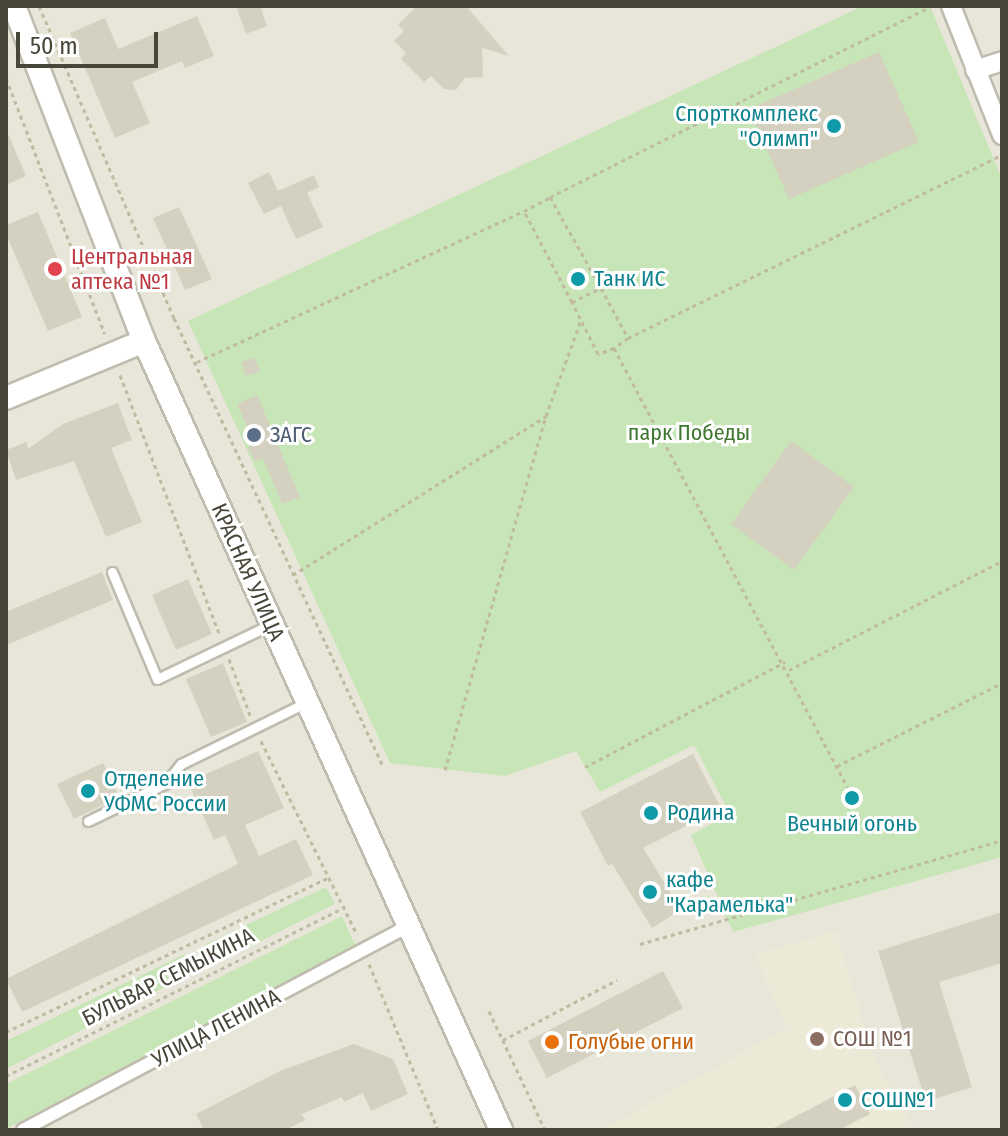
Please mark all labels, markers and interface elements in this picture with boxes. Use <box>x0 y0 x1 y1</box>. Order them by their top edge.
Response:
scale bar <box>20 16 162 66</box>
text: 50 m <box>30 32 78 60</box>
place label: Спорткомплекс "Олимп" <box>675 100 818 152</box>
marker: Спорткомплекс "Олимп" <box>825 117 843 135</box>
place label: Центральная аптека №1 <box>71 243 193 294</box>
marker: Центральная аптека №1 <box>46 260 64 278</box>
place label: Танк ИС <box>594 266 666 292</box>
marker: Танк ИС <box>569 270 587 288</box>
park label: парк Победы <box>628 420 750 446</box>
place label: ЗАГС <box>270 422 312 448</box>
marker: ЗАГС <box>245 426 263 444</box>
street label: КРАСНАЯ УЛИЦА <box>206 499 290 645</box>
place label: Отделение УФМС России <box>104 765 227 816</box>
marker: Отделение УФМС России <box>79 782 97 800</box>
marker: Вечный огонь <box>843 789 861 807</box>
place label: Родина <box>667 800 735 826</box>
marker: Родина <box>642 804 660 822</box>
place label: Вечный огонь <box>787 811 917 837</box>
place label: кафе "Карамелька" <box>666 866 793 918</box>
marker: кафе "Карамелька" <box>641 883 659 901</box>
street label: БУЛЬВАР СЕМЫКИНА <box>78 922 258 1032</box>
street label: УЛИЦА ЛЕНИНА <box>147 983 285 1073</box>
place label: СОШ №1 <box>833 1026 912 1052</box>
place label: Голубые огни <box>568 1029 694 1055</box>
marker: СОШ №1 <box>808 1030 826 1048</box>
marker: Голубые огни <box>543 1033 561 1051</box>
place label: СОШ№1 <box>861 1087 934 1113</box>
marker: СОШ№1 <box>836 1091 854 1109</box>

